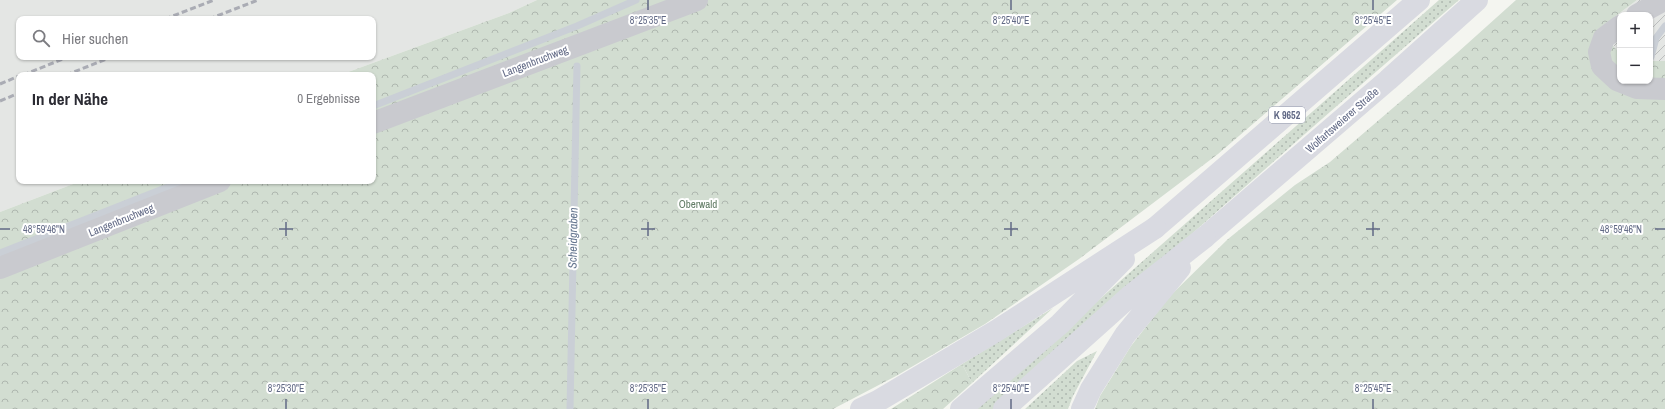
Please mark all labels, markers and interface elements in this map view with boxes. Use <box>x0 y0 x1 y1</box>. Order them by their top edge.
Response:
map controls <box>1617 12 1653 84</box>
button: + <box>1617 12 1653 48</box>
text: 8°25'35"E <box>630 14 666 27</box>
text: 8°25'40"E <box>993 14 1029 27</box>
text: 8°25'45"E <box>1355 14 1391 27</box>
search box <box>16 16 376 60</box>
icon: search <box>30 27 52 49</box>
text: Hier suchen <box>62 28 128 49</box>
street label: Langenbruchweg <box>500 42 570 80</box>
button: − <box>1617 48 1653 84</box>
street label: Wolfartsweierer Straße <box>1302 84 1382 156</box>
text: In der Nähe <box>32 87 108 110</box>
text: 0 Ergebnisse <box>297 90 360 107</box>
road number: K 9652 <box>1269 107 1305 123</box>
park label: Oberwald <box>679 197 717 211</box>
street label: Langenbruchweg <box>86 201 156 239</box>
water label: Scheidgraben <box>564 207 582 269</box>
text: 48°59'46"N <box>23 223 65 236</box>
text: 48°59'46"N <box>1600 223 1642 236</box>
text: 8°25'30"E <box>268 382 304 395</box>
text: 8°25'35"E <box>630 382 666 395</box>
text: 8°25'40"E <box>993 382 1029 395</box>
text: 8°25'45"E <box>1355 382 1391 395</box>

